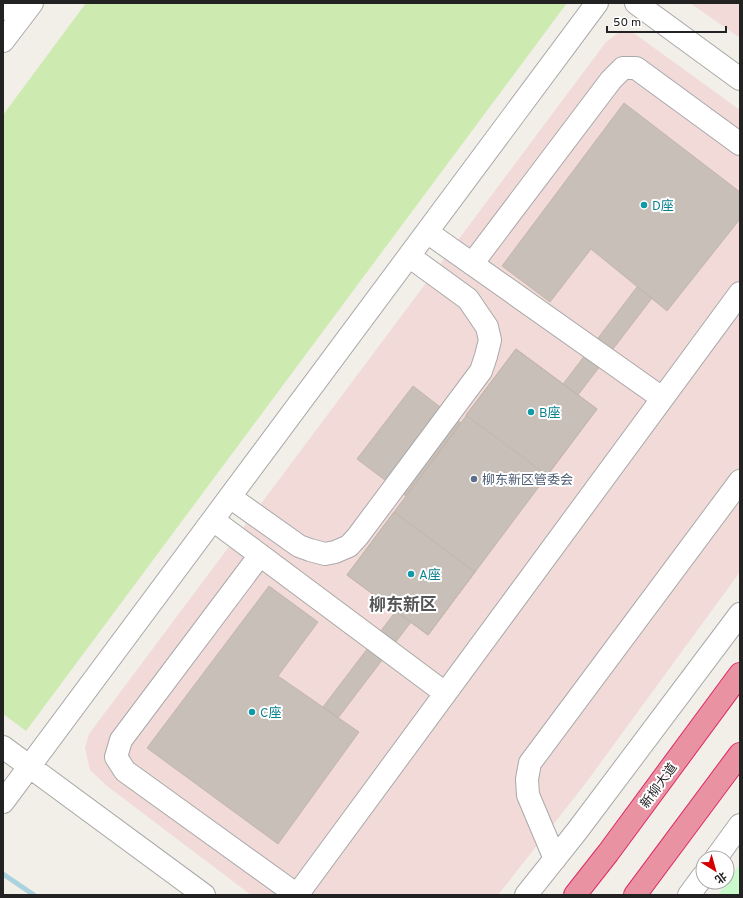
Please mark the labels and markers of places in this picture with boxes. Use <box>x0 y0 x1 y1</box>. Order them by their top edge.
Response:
place label: D座 <box>652 198 674 215</box>
marker: D座 <box>639 200 649 210</box>
place label: B座 <box>539 405 561 422</box>
marker: B座 <box>526 407 536 417</box>
place label: 柳东新区管委会 <box>482 473 573 489</box>
marker: 柳东新区管委会 <box>469 474 479 484</box>
place label: A座 <box>419 567 441 584</box>
marker: A座 <box>406 569 416 579</box>
place label: C座 <box>260 705 281 722</box>
marker: C座 <box>247 707 257 717</box>

